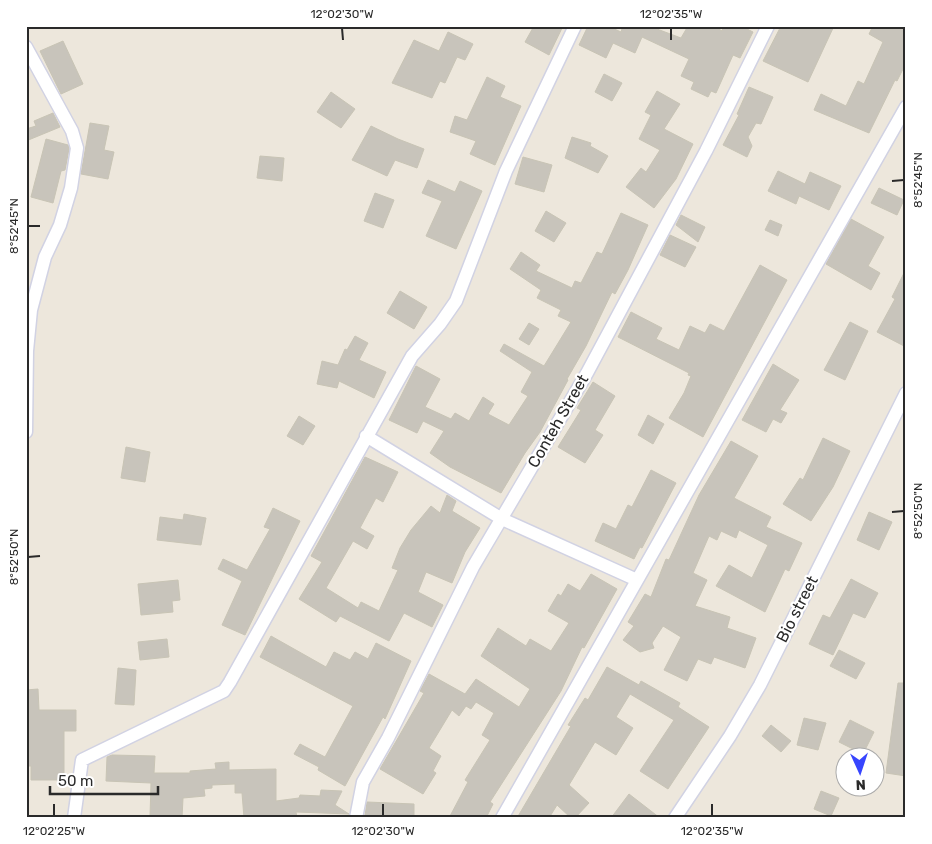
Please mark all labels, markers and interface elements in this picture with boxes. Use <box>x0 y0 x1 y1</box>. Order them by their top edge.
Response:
text: 12°02'30"W <box>310 7 374 21</box>
text: 12°02'35"W <box>640 7 703 21</box>
text: 8°52'45"N <box>911 152 925 208</box>
text: 8°52'45"N <box>7 198 21 254</box>
street label: Conteh Street <box>524 371 592 471</box>
text: 8°52'50"N <box>911 483 925 539</box>
text: 8°52'50"N <box>7 529 21 585</box>
street label: Bio street <box>772 573 822 645</box>
north arrow <box>834 746 884 796</box>
scale bar <box>50 764 158 796</box>
text: 50 m <box>58 772 93 790</box>
text: N <box>855 776 866 793</box>
text: 12°02'25"W <box>23 824 86 838</box>
text: 12°02'30"W <box>351 824 415 838</box>
text: 12°02'35"W <box>681 824 744 838</box>

